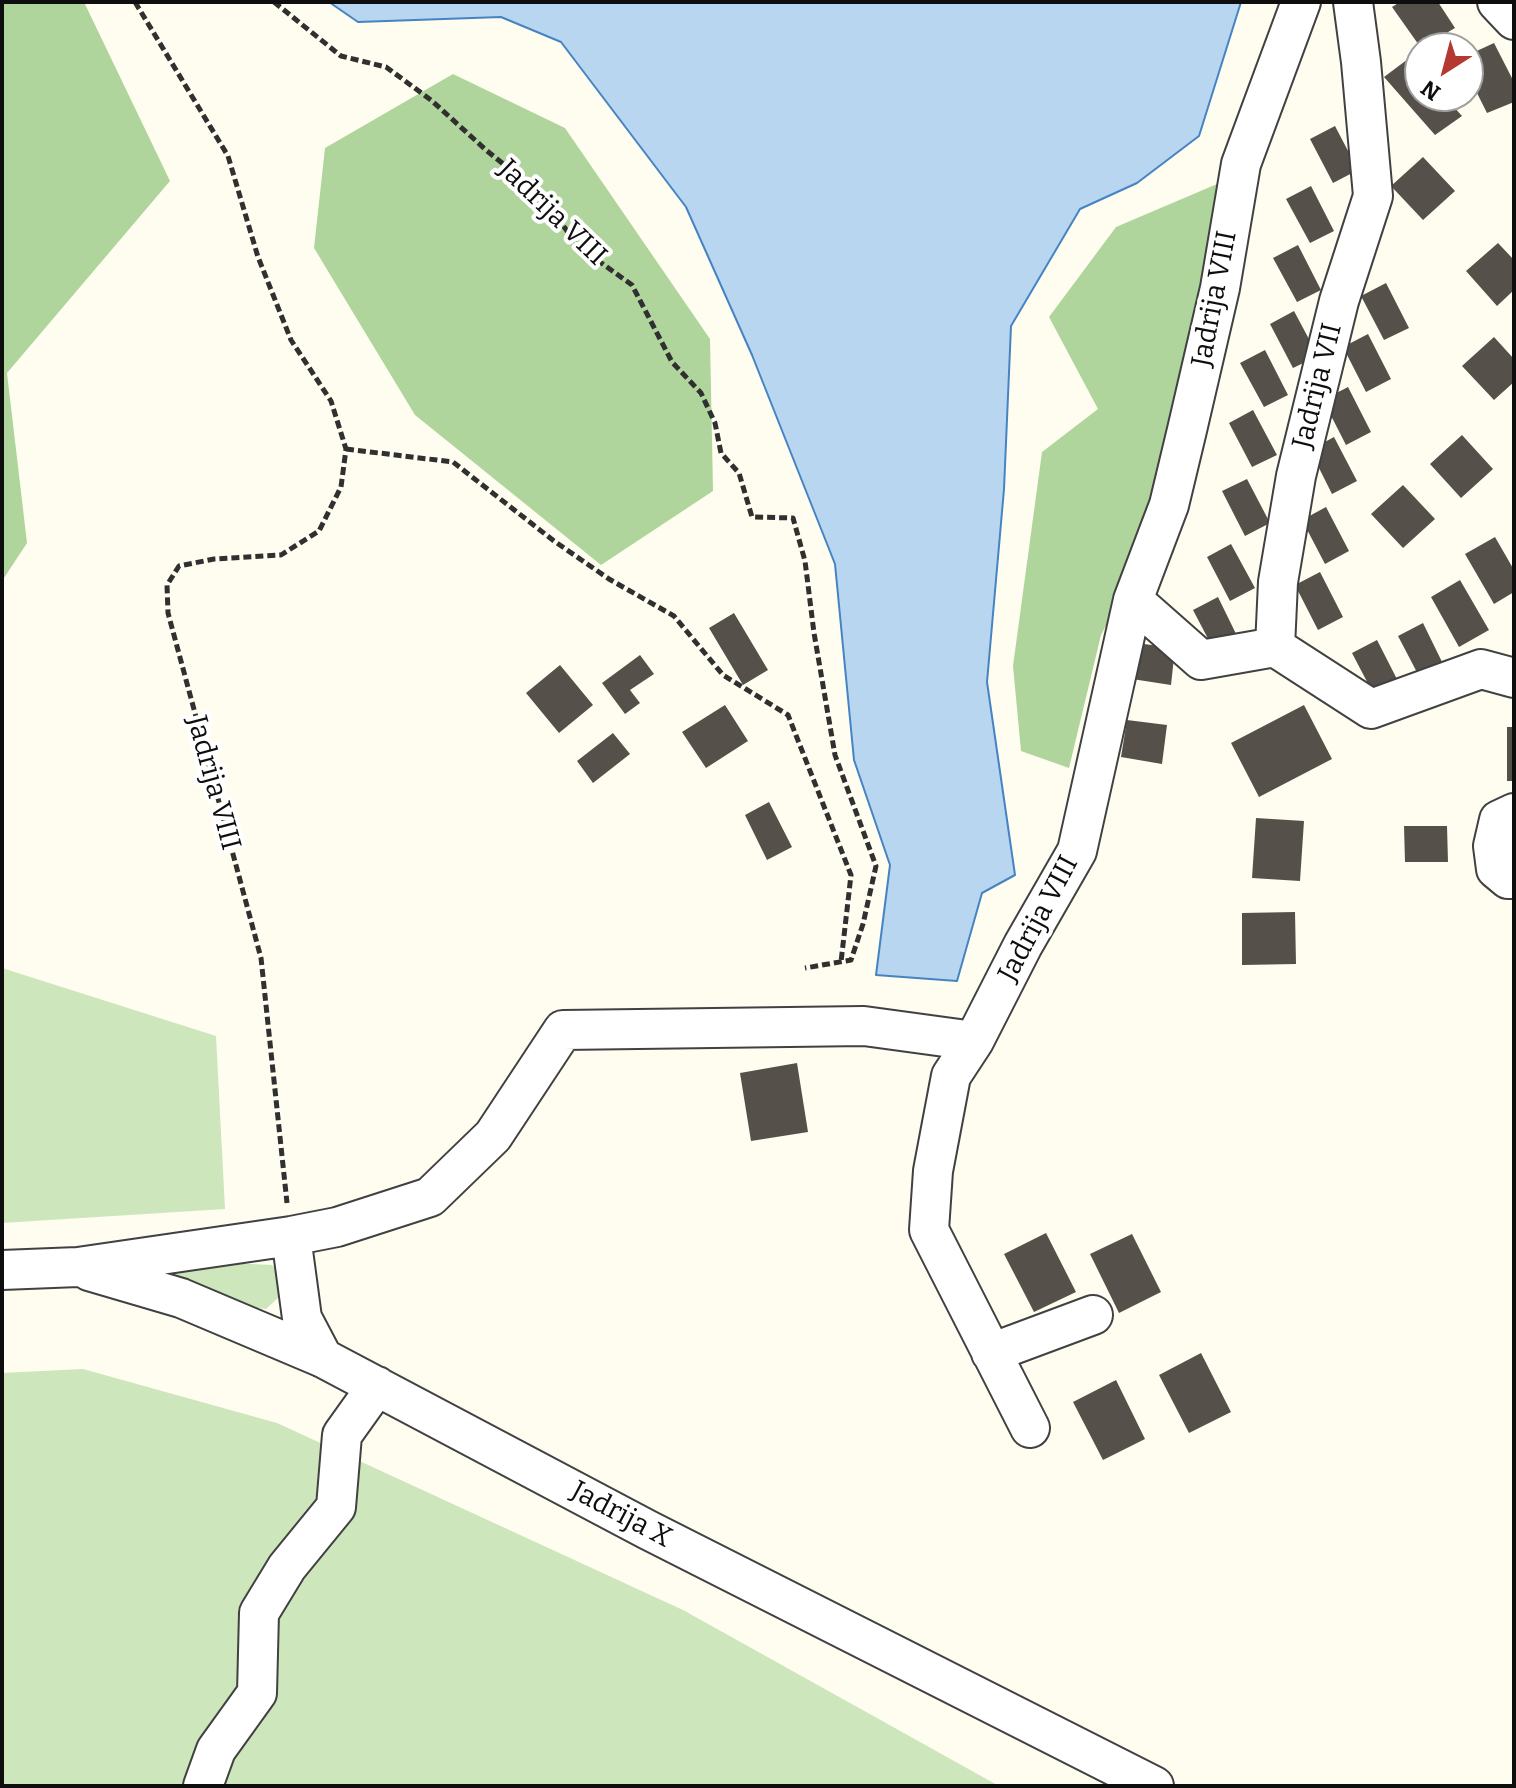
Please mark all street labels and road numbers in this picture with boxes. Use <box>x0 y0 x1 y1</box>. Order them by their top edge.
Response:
street label: Jadrija VIII <box>491 153 613 273</box>
street label: Jadrija VIII <box>1185 228 1245 370</box>
street label: Jadrija VII <box>1286 320 1350 452</box>
street label: Jadrija VIII <box>179 712 247 854</box>
street label: Jadrija VIII <box>992 850 1086 988</box>
street label: Jadrija X <box>565 1475 677 1555</box>

